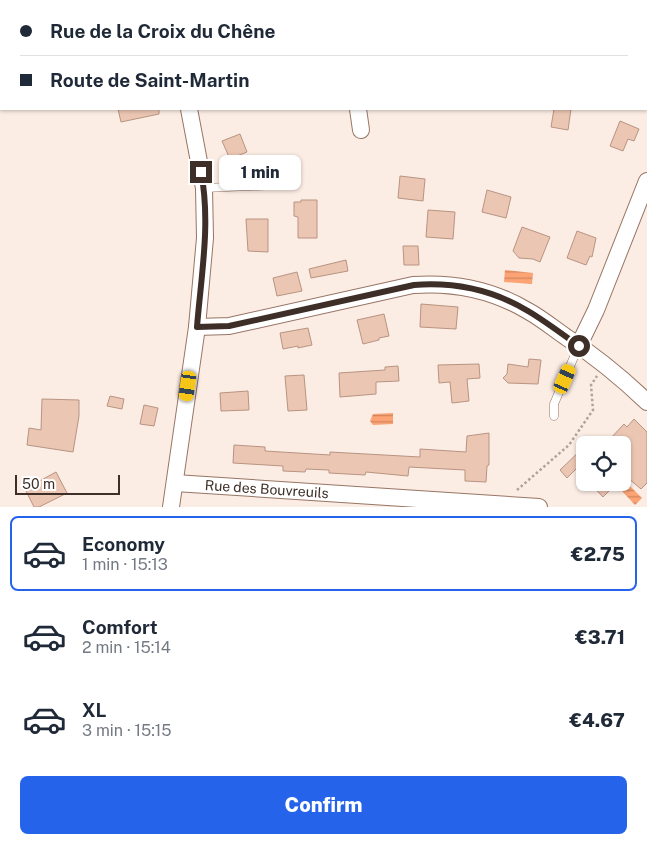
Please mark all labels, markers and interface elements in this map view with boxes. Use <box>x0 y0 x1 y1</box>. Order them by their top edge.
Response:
text: Rue de la Croix du Chêne <box>50 20 275 42</box>
text: Route de Saint-Martin <box>50 69 250 91</box>
callout: 1 min <box>218 154 301 190</box>
route end <box>190 161 212 183</box>
text: 1 min <box>240 163 280 182</box>
route start <box>568 335 590 357</box>
car <box>552 362 577 396</box>
car <box>178 370 197 402</box>
map controls <box>576 436 631 491</box>
button: locate <box>576 436 631 491</box>
scale bar <box>15 472 120 495</box>
text: 50 m <box>22 476 55 492</box>
street label: Rue des Bouvreuils <box>204 477 329 501</box>
icon: car <box>22 531 67 576</box>
text: Economy <box>82 533 165 555</box>
text: €2.75 <box>571 543 625 565</box>
text: 1 min · 15:13 <box>82 555 168 574</box>
icon: car <box>22 614 67 659</box>
text: Comfort <box>82 616 158 638</box>
text: €3.71 <box>575 626 625 648</box>
text: 2 min · 15:14 <box>82 638 171 657</box>
icon: car <box>22 697 67 742</box>
text: XL <box>82 699 107 721</box>
text: €4.67 <box>569 709 625 731</box>
text: 3 min · 15:15 <box>82 721 172 740</box>
button: Confirm <box>20 776 627 834</box>

